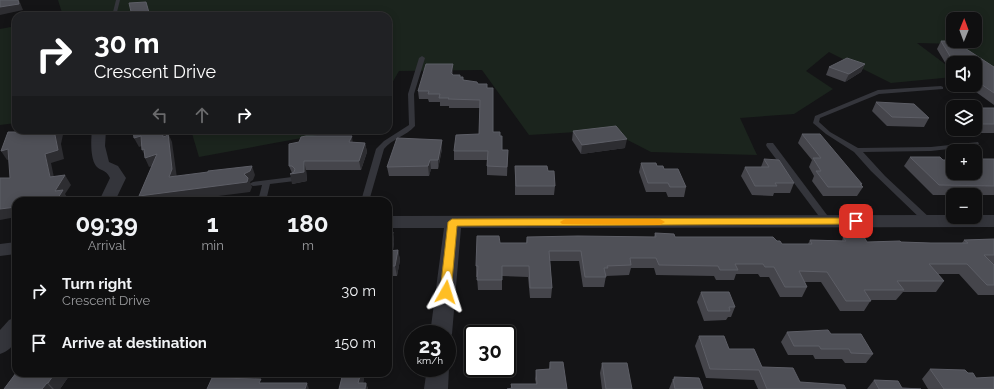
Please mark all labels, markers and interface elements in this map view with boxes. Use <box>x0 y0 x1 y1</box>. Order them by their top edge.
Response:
north arrow <box>946 12 982 48</box>
map controls <box>946 12 982 224</box>
text: 30 m <box>94 27 160 60</box>
icon: right <box>28 28 80 80</box>
button: sound <box>946 56 982 92</box>
text: Crescent Drive <box>94 61 216 82</box>
button: layers <box>946 100 982 136</box>
icon: left <box>149 104 171 126</box>
icon: ahead <box>191 104 213 126</box>
icon: right <box>233 104 255 126</box>
button: + <box>946 144 982 180</box>
button: − <box>946 188 982 224</box>
pin <box>839 204 873 238</box>
text: 09:39 <box>76 209 138 238</box>
text: 1 <box>207 209 219 238</box>
text: 180 <box>287 209 328 238</box>
icon: arrive <box>845 210 867 232</box>
text: Arrival <box>88 238 126 253</box>
text: min <box>201 238 224 253</box>
text: m <box>302 238 314 253</box>
position arrow <box>425 271 467 313</box>
text: Turn right <box>62 275 132 293</box>
icon: right <box>28 280 50 302</box>
text: 30 m <box>341 282 376 300</box>
text: Crescent Drive <box>62 293 150 308</box>
speed limit sign: 30 <box>464 325 516 377</box>
icon: arrive <box>28 332 50 354</box>
text: Arrive at destination <box>62 334 207 352</box>
text: 150 m <box>335 334 376 352</box>
text: 23 <box>419 334 441 358</box>
text: km/h <box>417 355 443 366</box>

